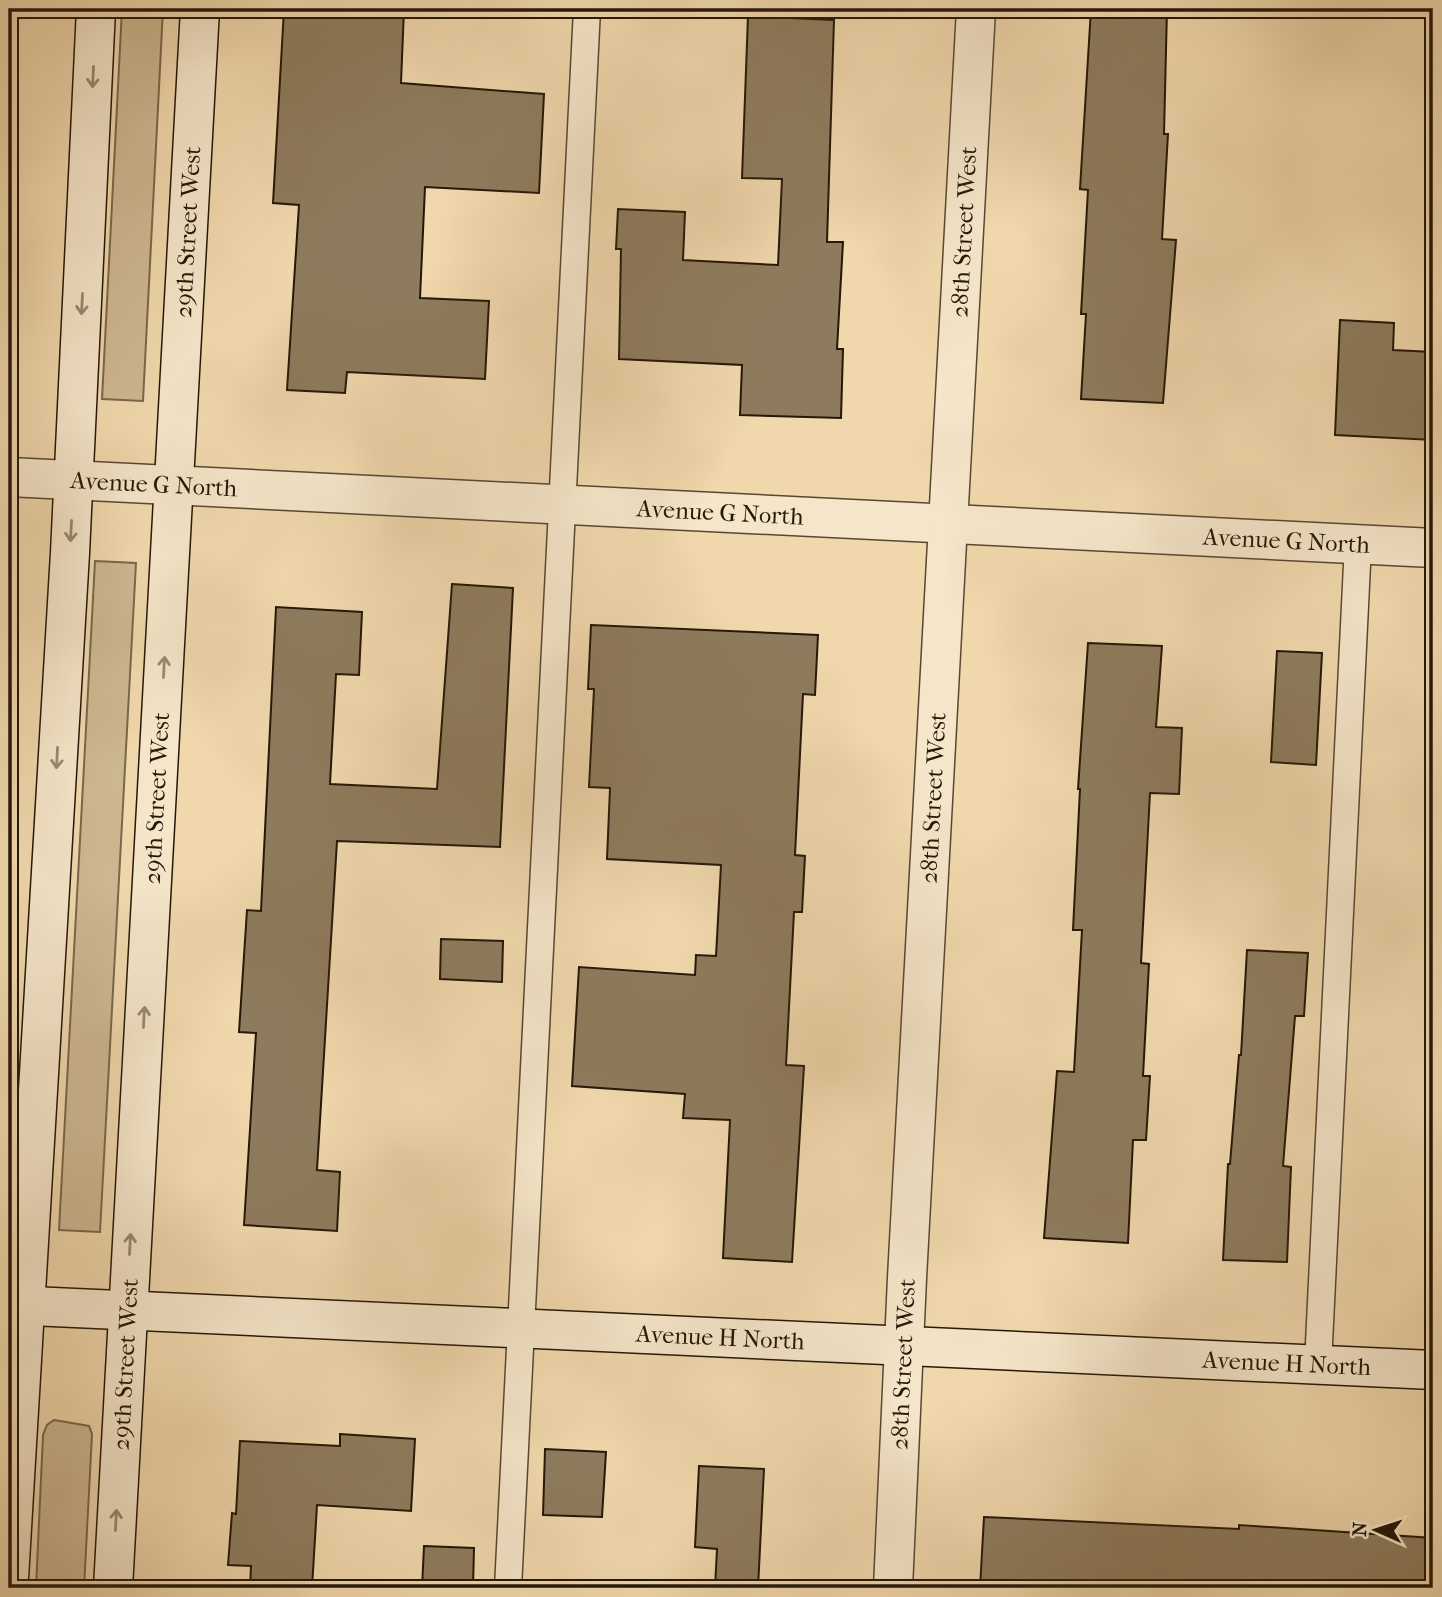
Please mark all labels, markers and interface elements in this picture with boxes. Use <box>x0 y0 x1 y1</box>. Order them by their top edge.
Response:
one-way arrow <box>87 65 100 88</box>
street label: 29th Street West <box>169 145 206 319</box>
street label: 28th Street West <box>945 145 983 318</box>
one-way arrow <box>76 292 89 315</box>
street label: Avenue G North <box>69 466 238 502</box>
street label: Avenue G North <box>635 494 805 531</box>
one-way arrow <box>64 520 77 542</box>
street label: Avenue G North <box>1201 523 1371 559</box>
one-way arrow <box>157 656 170 679</box>
street label: 29th Street West <box>138 711 175 885</box>
street label: 28th Street West <box>914 711 952 884</box>
one-way arrow <box>51 747 64 770</box>
one-way arrow <box>137 1006 150 1029</box>
one-way arrow <box>124 1233 137 1256</box>
street label: 29th Street West <box>107 1277 144 1451</box>
street label: 28th Street West <box>885 1278 921 1451</box>
street label: Avenue H North <box>634 1320 806 1355</box>
street label: Avenue H North <box>1201 1345 1372 1381</box>
north arrow <box>1340 1496 1410 1566</box>
one-way arrow <box>110 1509 123 1532</box>
text: N <box>1349 1521 1371 1537</box>

